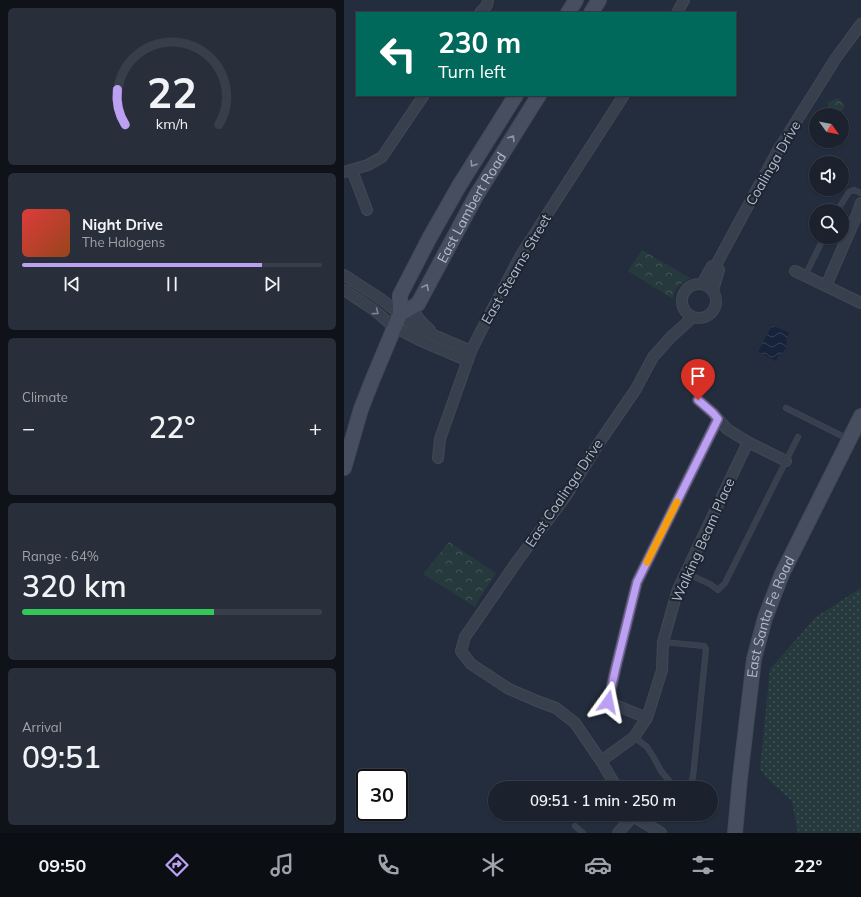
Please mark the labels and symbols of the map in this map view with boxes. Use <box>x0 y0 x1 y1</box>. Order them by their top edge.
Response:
north arrow <box>809 108 849 148</box>
street label: Coalinga Drive <box>742 118 804 208</box>
one-way arrow <box>507 135 515 142</box>
street label: East Lambert Road <box>433 149 510 266</box>
one-way arrow <box>470 159 477 166</box>
street label: East Stearns Street <box>477 211 555 327</box>
one-way arrow <box>422 284 429 291</box>
one-way arrow <box>372 308 379 315</box>
pin <box>681 359 715 400</box>
street label: East Coalinga Drive <box>521 435 607 551</box>
street label: Walking Beam Place <box>668 475 738 605</box>
street label: East Santa Fe Road <box>743 553 799 679</box>
position arrow <box>587 681 629 723</box>
speed limit sign: 30 <box>356 769 408 821</box>

